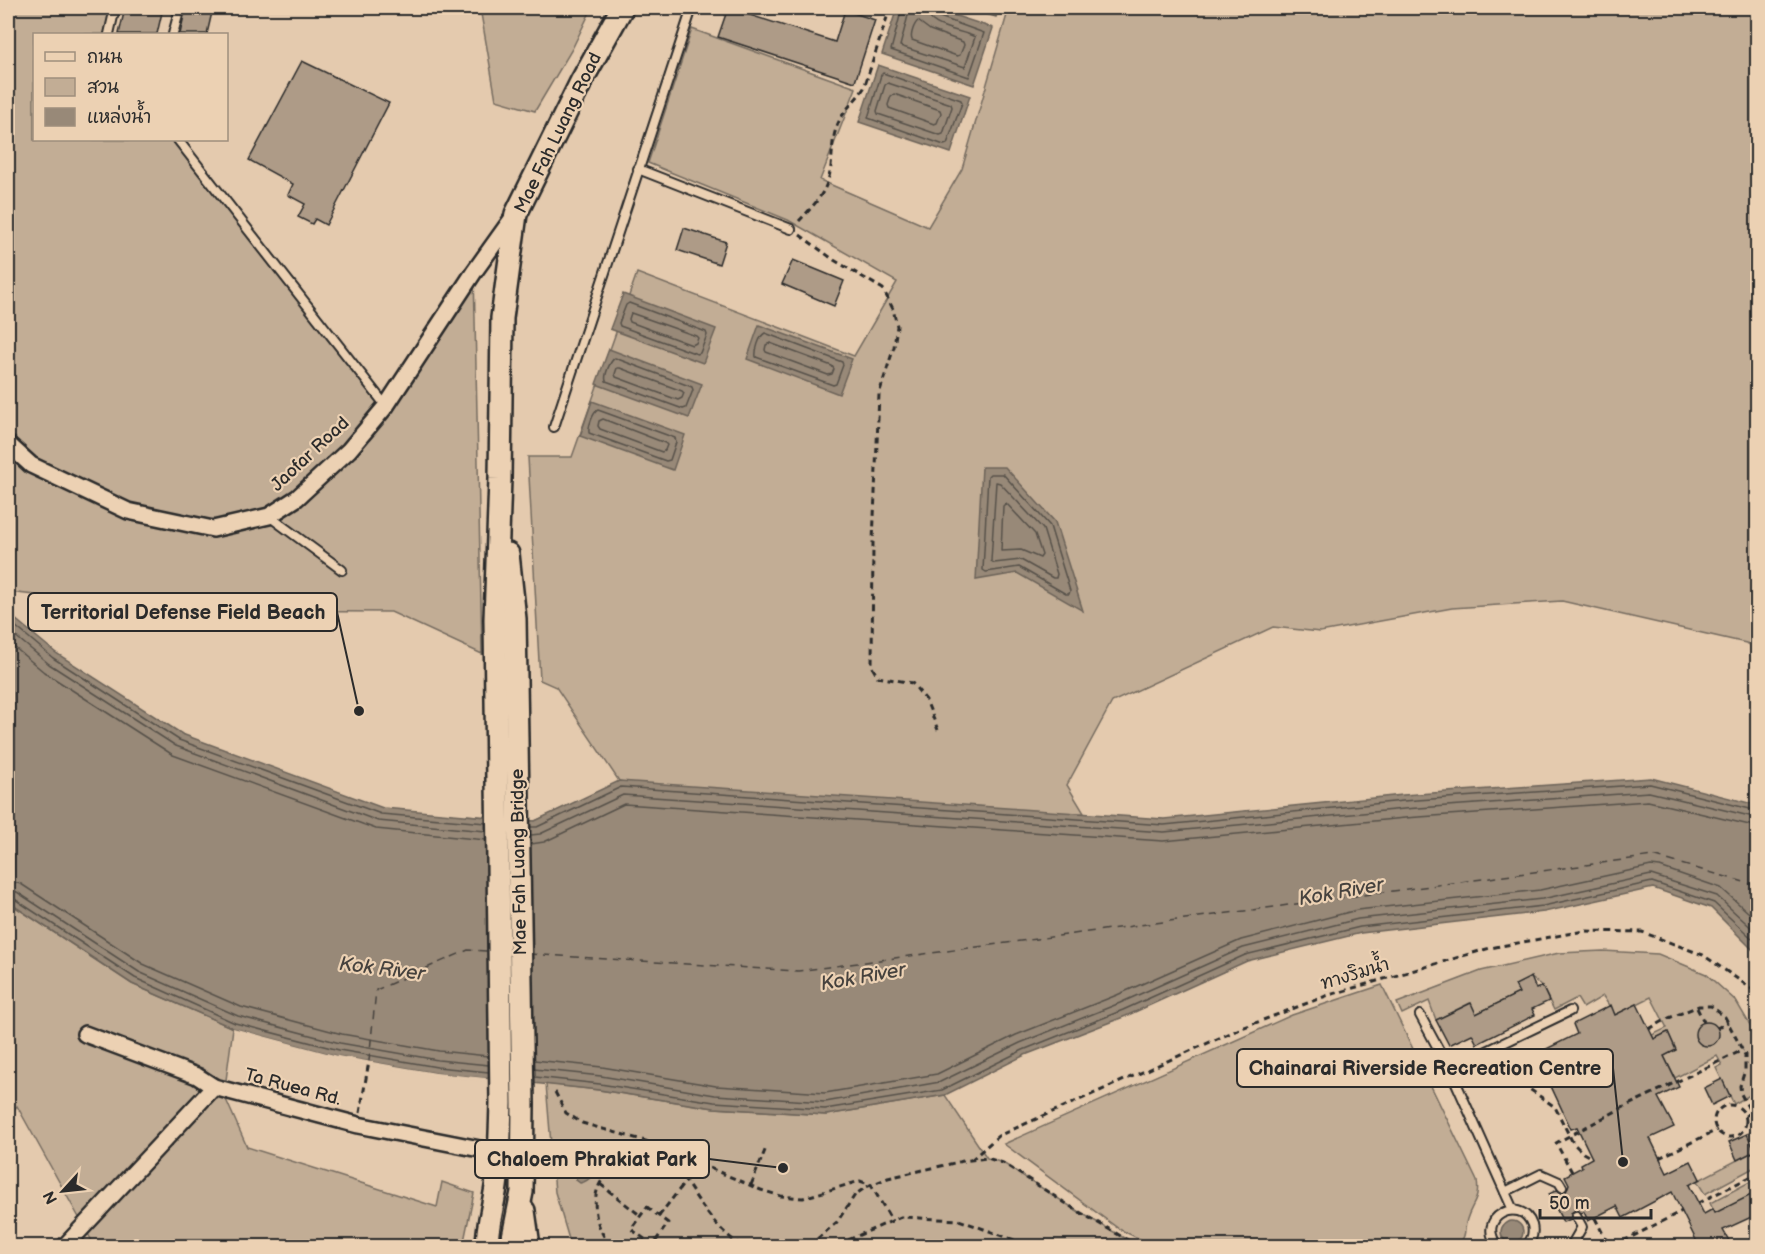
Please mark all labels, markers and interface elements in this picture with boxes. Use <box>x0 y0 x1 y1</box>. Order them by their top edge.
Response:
legend <box>33 33 228 141</box>
text: ถนน <box>87 47 122 68</box>
street label: Mae Fah Luang Road <box>510 49 606 217</box>
text: สวน <box>87 77 119 98</box>
text: แหล่งน้ำ <box>87 100 151 128</box>
street label: Jaofar Road <box>267 412 353 496</box>
callout: Territorial Defense Field Beach <box>28 593 337 631</box>
text: Territorial Defense Field Beach <box>41 601 325 625</box>
street label: Mae Fah Luang Bridge <box>507 768 531 956</box>
water label: Kok River <box>1297 872 1387 911</box>
street label: ทางริมน้ำ <box>1316 947 1392 994</box>
water label: Kok River <box>338 952 428 986</box>
water label: Kok River <box>819 957 909 996</box>
callout: Chainarai Riverside Recreation Centre <box>1237 1049 1613 1087</box>
text: Chainarai Riverside Recreation Centre <box>1249 1057 1601 1081</box>
street label: Ta Ruea Rd. <box>242 1064 344 1110</box>
callout: Chaloem Phrakiat Park <box>475 1140 709 1178</box>
text: Chaloem Phrakiat Park <box>487 1148 697 1172</box>
north arrow <box>33 1161 93 1221</box>
scale bar <box>1540 1182 1651 1220</box>
text: N <box>40 1187 62 1207</box>
text: 50 m <box>1549 1193 1590 1214</box>

